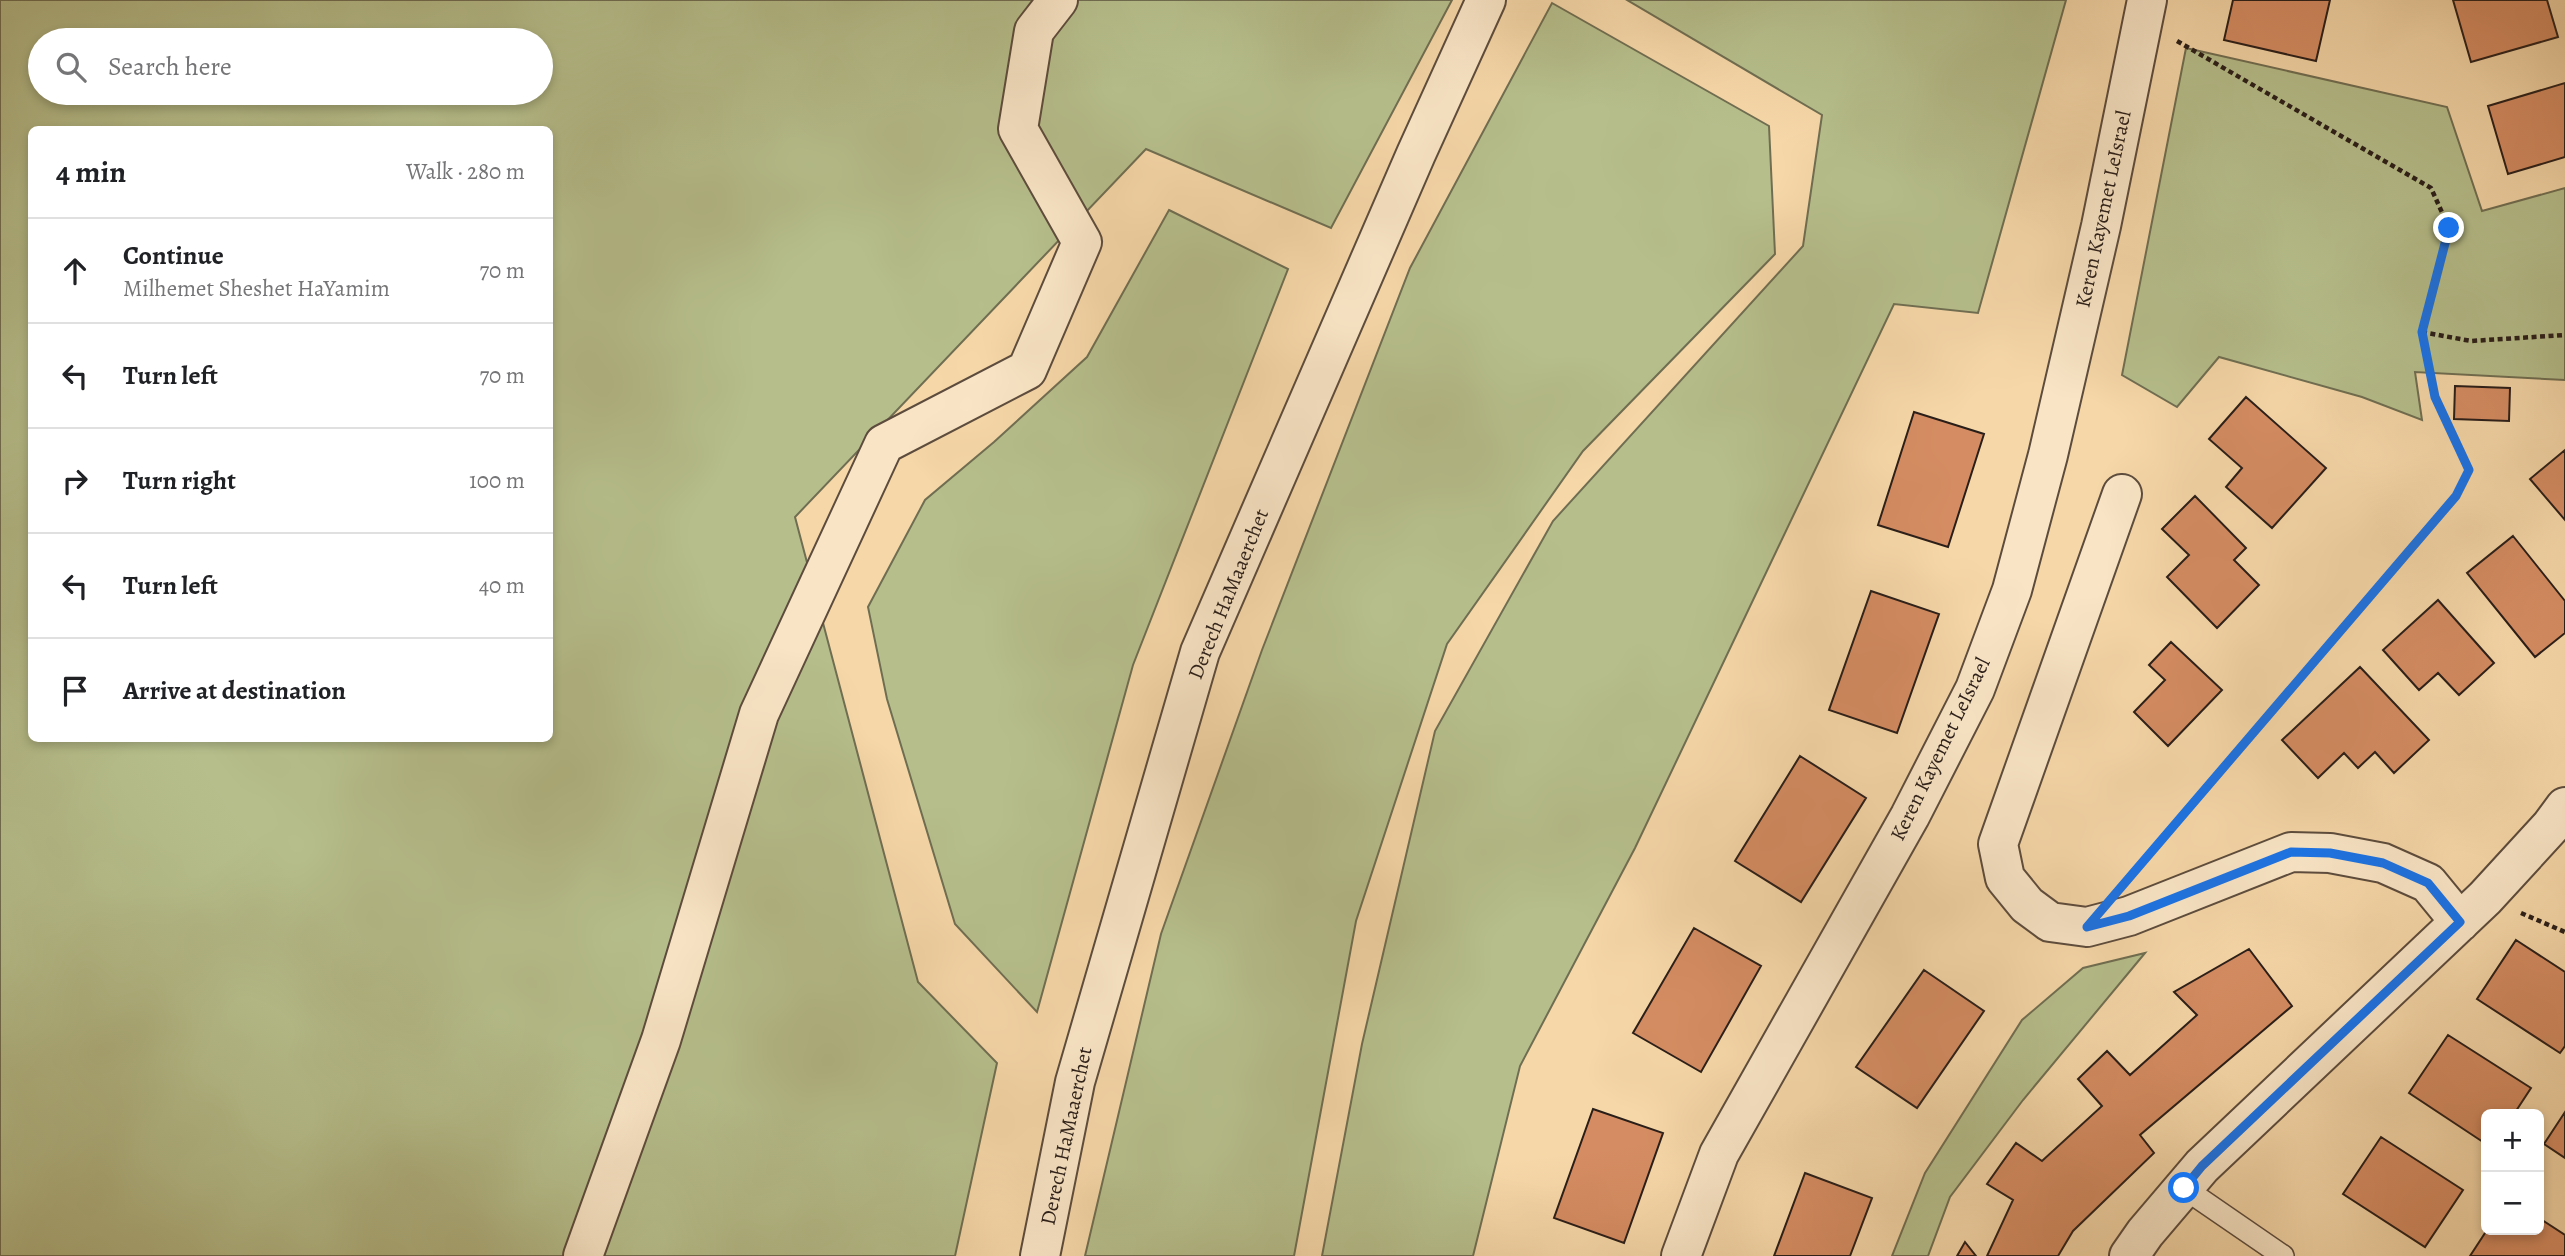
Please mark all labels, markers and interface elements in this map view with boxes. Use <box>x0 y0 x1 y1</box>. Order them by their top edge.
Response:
search box <box>28 28 553 105</box>
icon: search <box>52 48 90 86</box>
text: Search here <box>108 49 232 84</box>
street label: Keren Kayemet LeIsrael <box>2068 108 2138 310</box>
text: 4 min <box>56 152 126 192</box>
text: Walk · 280 m <box>406 156 525 187</box>
route end <box>2433 212 2464 243</box>
text: Continue <box>123 238 224 273</box>
icon: ahead <box>56 252 94 290</box>
text: 70 m <box>479 255 525 286</box>
text: Milhemet Sheshet HaYamim <box>123 273 390 304</box>
icon: left <box>56 357 94 395</box>
text: Turn left <box>123 358 218 393</box>
text: 70 m <box>479 360 525 391</box>
icon: right <box>56 462 94 500</box>
text: Turn right <box>123 463 236 498</box>
text: 100 m <box>469 465 525 496</box>
street label: Derech HaMaaerchet <box>1181 504 1275 683</box>
icon: left <box>56 567 94 605</box>
text: Turn left <box>123 568 218 603</box>
text: 40 m <box>479 570 525 601</box>
street label: Keren Kayemet LeIsrael <box>1883 653 1997 845</box>
icon: arrive <box>56 672 94 710</box>
text: Arrive at destination <box>123 673 346 708</box>
street label: Derech HaMaaerchet <box>1033 1044 1099 1228</box>
map controls <box>2481 1109 2544 1235</box>
button: + <box>2481 1109 2544 1172</box>
route start <box>2168 1172 2199 1203</box>
button: − <box>2481 1172 2544 1235</box>

